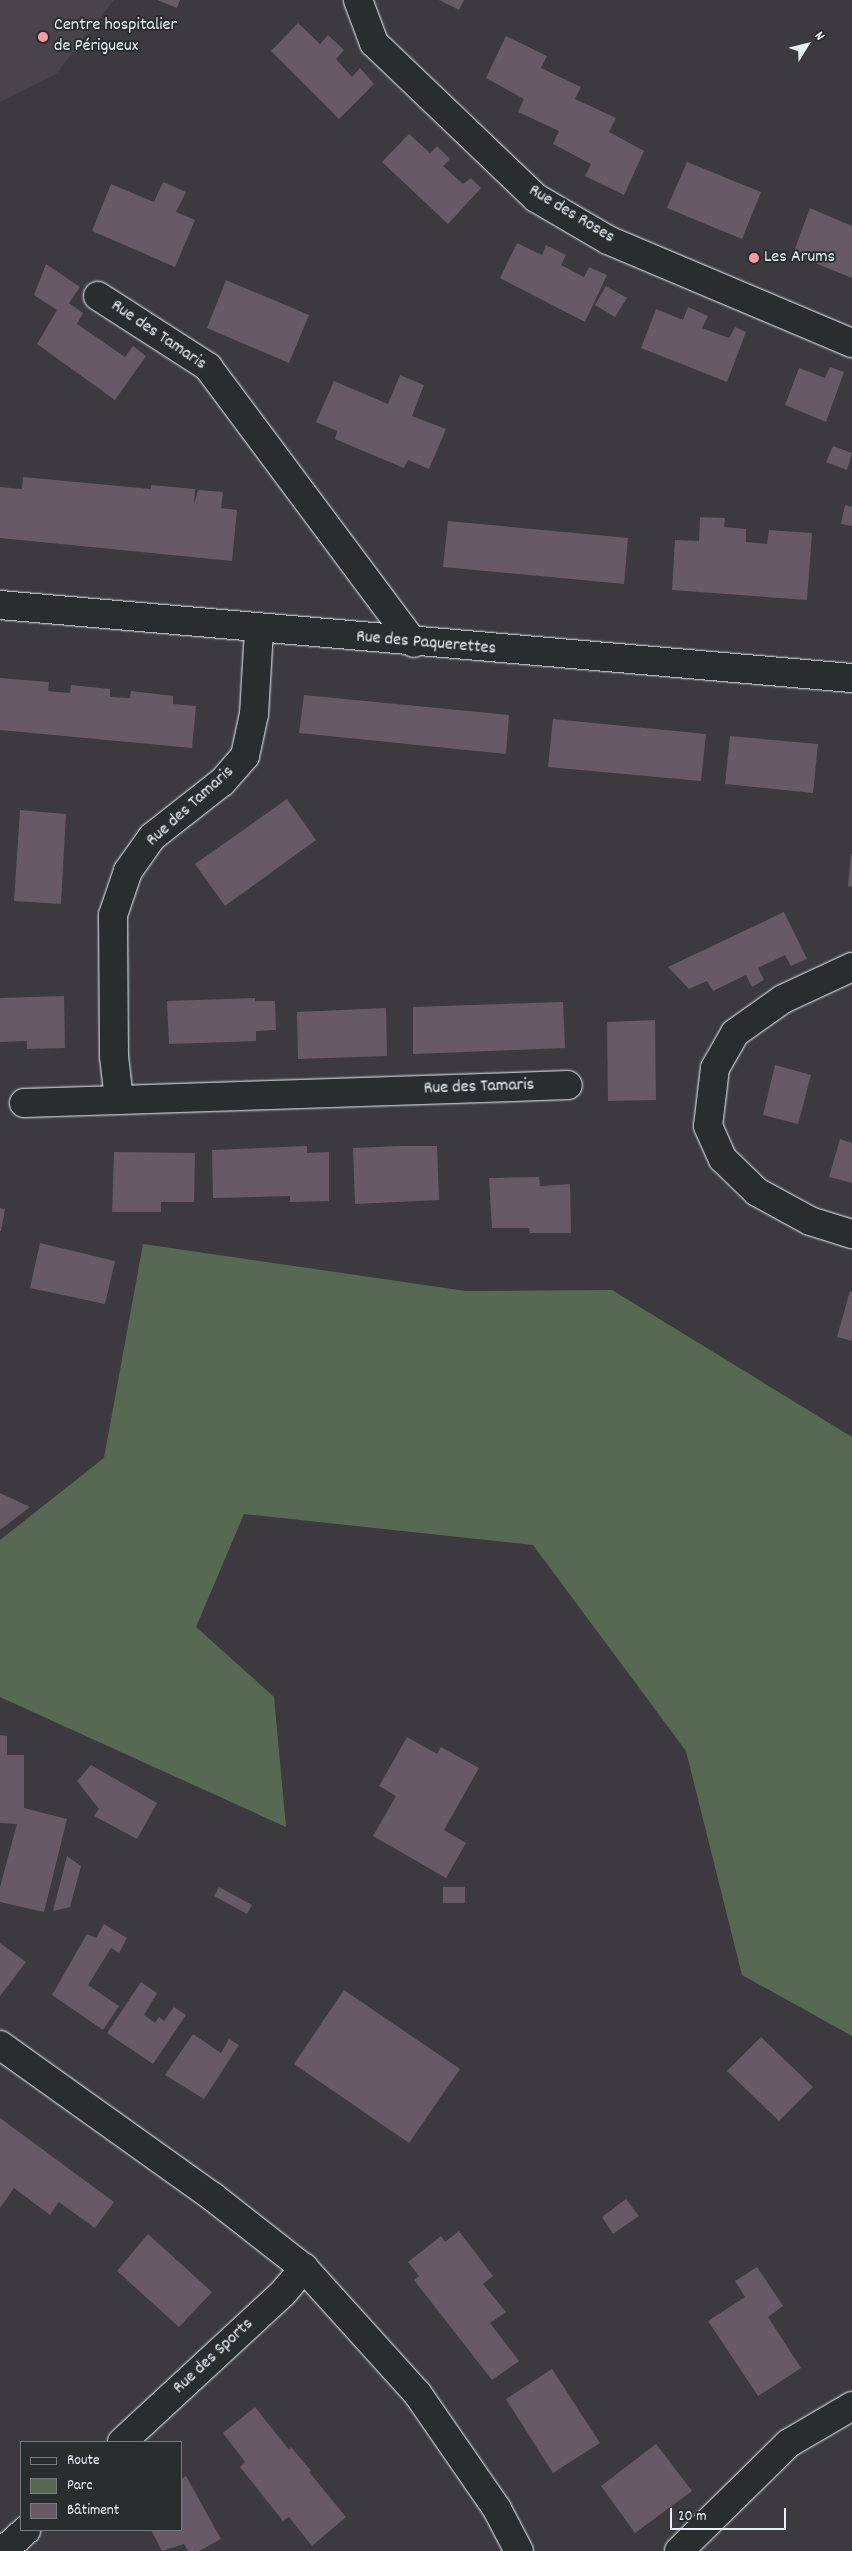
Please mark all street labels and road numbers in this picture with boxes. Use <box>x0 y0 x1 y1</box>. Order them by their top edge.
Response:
street label: Rue des Roses <box>524 181 618 249</box>
street label: Rue des Tamaris <box>106 296 210 376</box>
street label: Rue des Paquerettes <box>355 627 497 661</box>
street label: Rue des Tamaris <box>143 762 239 852</box>
street label: Rue des Tamaris <box>423 1075 535 1101</box>
street label: Rue des Sports <box>169 2314 259 2400</box>

